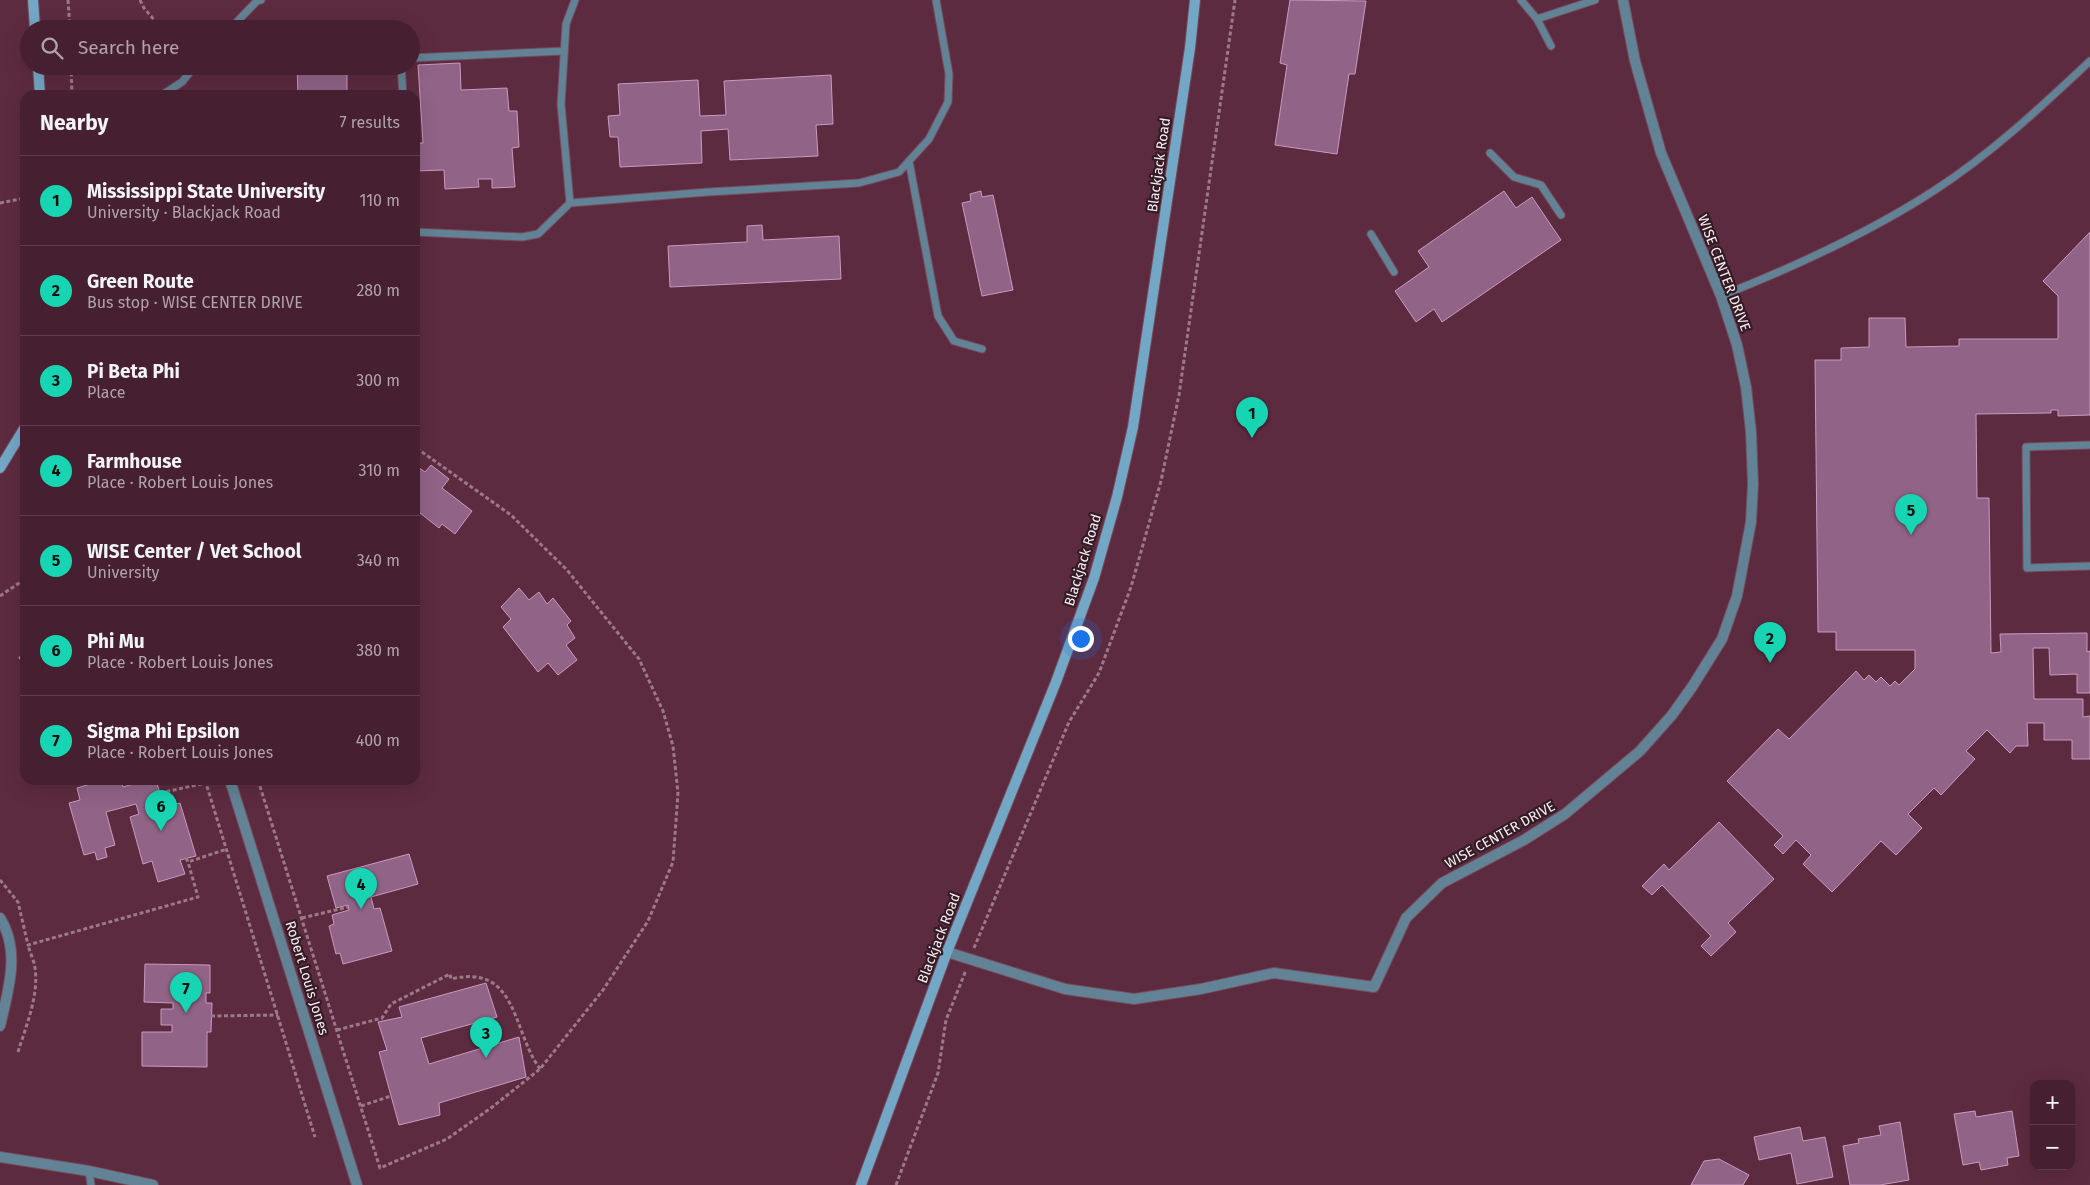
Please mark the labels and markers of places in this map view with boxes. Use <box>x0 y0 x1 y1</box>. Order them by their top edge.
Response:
pin: 1 <box>1236 397 1268 438</box>
pin: 5 <box>1895 494 1927 535</box>
pin: 2 <box>1754 622 1786 663</box>
pin: 6 <box>145 790 177 831</box>
pin: 4 <box>345 868 377 909</box>
pin: 7 <box>170 972 202 1013</box>
pin: 3 <box>470 1017 502 1058</box>

